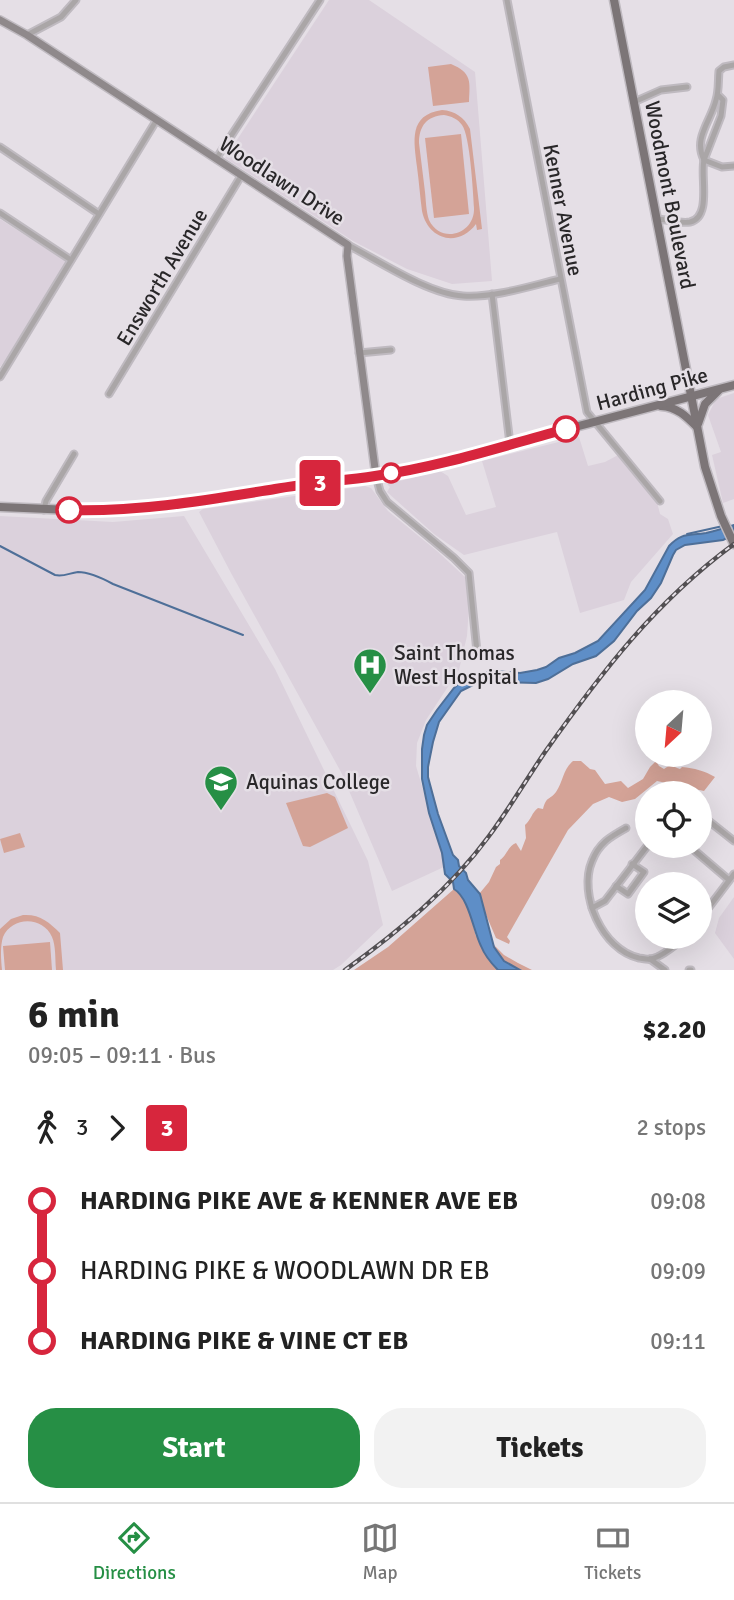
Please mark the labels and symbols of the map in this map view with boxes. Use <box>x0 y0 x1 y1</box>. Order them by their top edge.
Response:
street label: Woodmont Boulevard <box>639 99 701 291</box>
street label: Woodlawn Drive <box>214 131 350 231</box>
street label: Kenner Avenue <box>537 142 589 278</box>
street label: Ensworth Avenue <box>111 204 213 350</box>
street label: Harding Pike <box>593 362 711 416</box>
unlabelled marker <box>553 416 579 442</box>
line badge: 3 <box>297 460 343 506</box>
unlabelled marker <box>381 463 401 483</box>
unlabelled marker <box>56 497 82 523</box>
place label: Saint Thomas West Hospital <box>394 640 518 690</box>
hospital icon: Saint Thomas West Hospital <box>351 646 389 695</box>
north arrow <box>635 690 712 766</box>
school or university icon: Aquinas College <box>202 763 240 812</box>
place label: Aquinas College <box>246 769 390 795</box>

